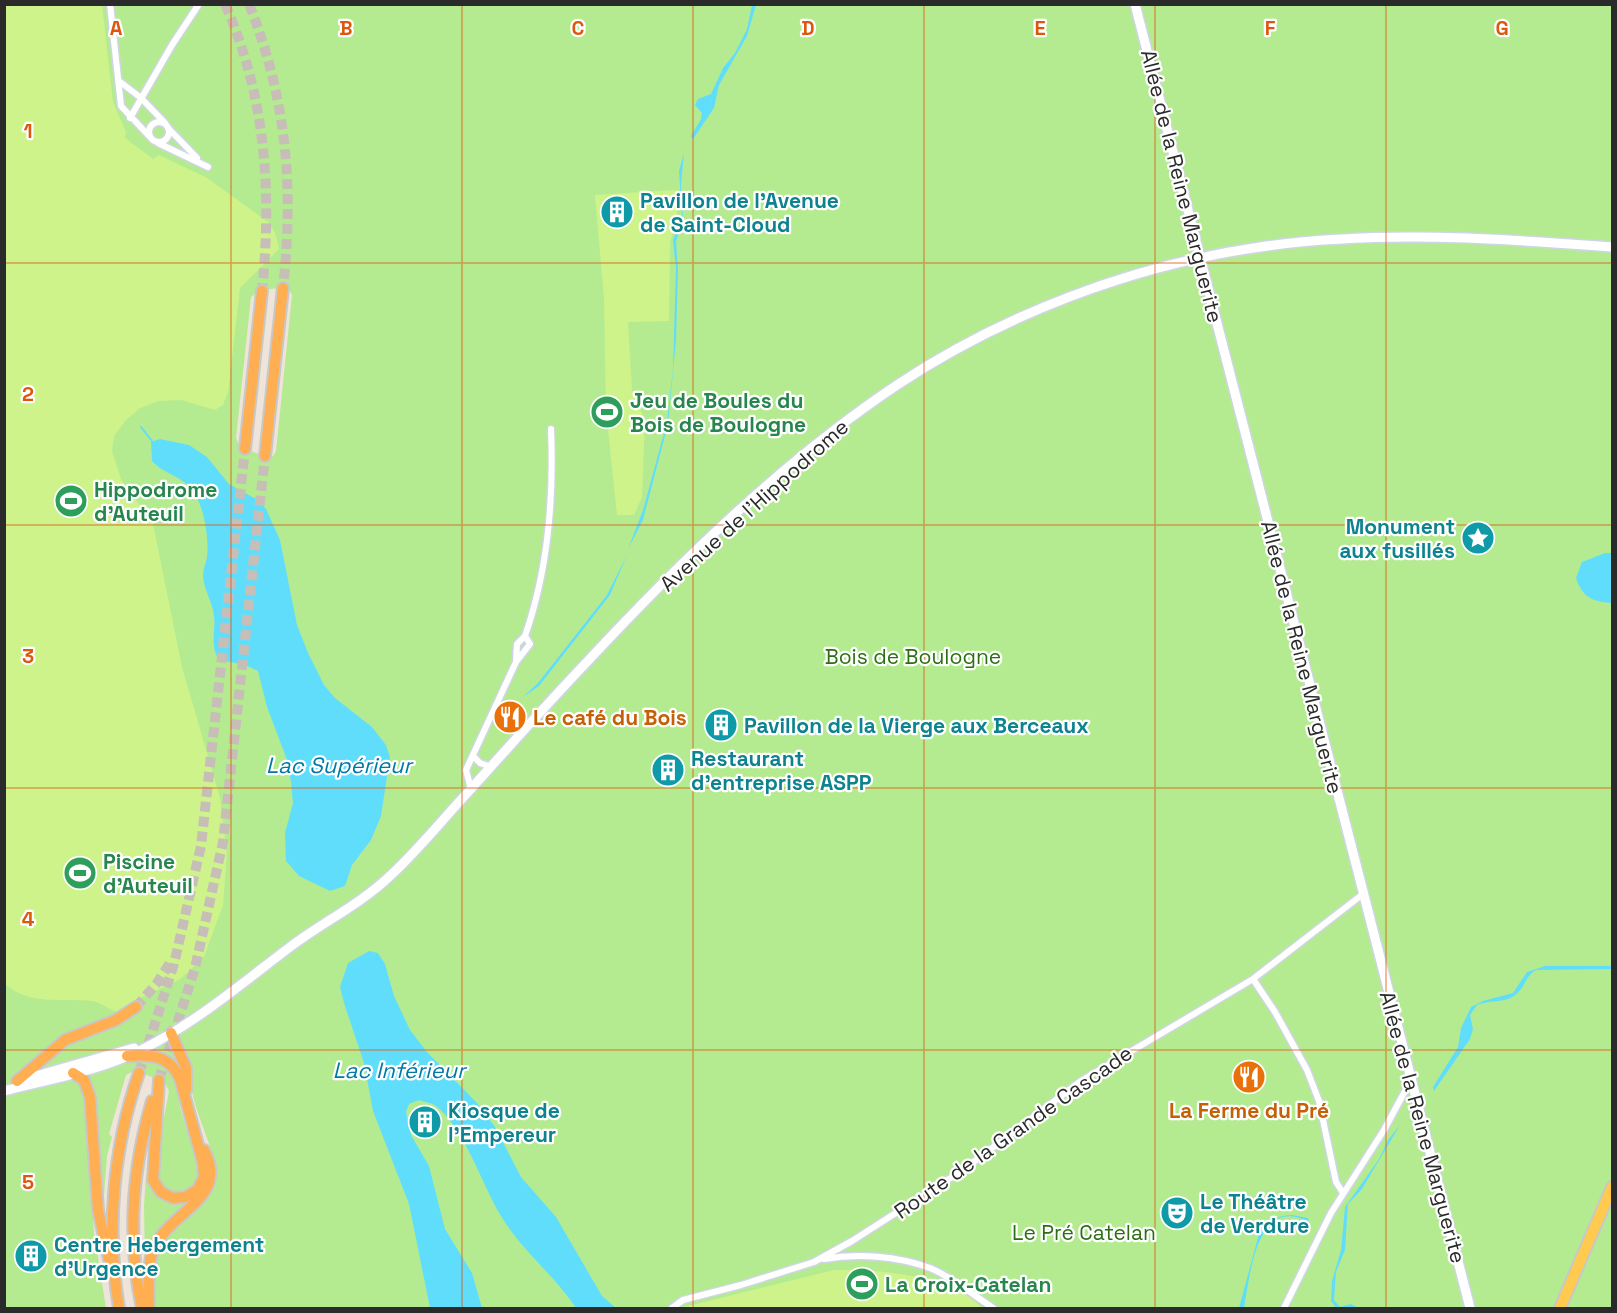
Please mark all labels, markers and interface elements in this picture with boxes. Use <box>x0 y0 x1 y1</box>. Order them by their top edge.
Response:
text: A <box>110 15 123 41</box>
text: B <box>339 15 353 41</box>
text: C <box>572 15 585 41</box>
text: D <box>801 15 815 41</box>
text: E <box>1034 15 1046 41</box>
text: F <box>1265 15 1276 41</box>
text: G <box>1495 15 1509 41</box>
street label: Allée de la Reine Marguerite <box>1135 47 1229 325</box>
text: 1 <box>23 118 33 144</box>
place label: Pavillon de l'Avenue de Saint-Cloud <box>640 187 839 238</box>
building icon: Pavillon de l'Avenue de Saint-Cloud <box>599 194 635 230</box>
text: 2 <box>22 381 34 407</box>
place label: Jeu de Boules du Bois de Boulogne <box>630 387 806 438</box>
sports icon: Jeu de Boules du Bois de Boulogne <box>589 394 625 430</box>
street label: Avenue de l'Hippodrome <box>654 413 854 597</box>
place label: Hippodrome d'Auteuil <box>94 476 217 527</box>
sports icon: Hippodrome d'Auteuil <box>53 483 89 519</box>
place label: Monument aux fusillés <box>1339 513 1455 564</box>
street label: Allée de la Reine Marguerite <box>1255 518 1349 796</box>
place icon: Monument aux fusillés <box>1460 520 1496 556</box>
text: 3 <box>22 643 34 669</box>
park label: Bois de Boulogne <box>825 643 1001 670</box>
restaurant icon: Le café du Bois <box>492 699 528 735</box>
place label: Le café du Bois <box>533 704 687 731</box>
building icon: Pavillon de la Vierge aux Berceaux <box>703 707 739 743</box>
place label: Pavillon de la Vierge aux Berceaux <box>744 712 1089 739</box>
place label: Restaurant d'entreprise ASPP <box>691 745 872 796</box>
water label: Lac Supérieur <box>266 751 415 779</box>
building icon: Restaurant d'entreprise ASPP <box>650 752 686 788</box>
place label: Piscine d'Auteuil <box>103 848 193 899</box>
sports icon: Piscine d'Auteuil <box>62 855 98 891</box>
text: 4 <box>22 906 35 932</box>
street label: Allée de la Reine Marguerite <box>1374 988 1472 1266</box>
street label: Route de la Grande Cascade <box>889 1039 1137 1225</box>
water label: Lac Inférieur <box>333 1056 468 1084</box>
restaurant icon: La Ferme du Pré <box>1231 1059 1267 1095</box>
place label: Kiosque de l'Empereur <box>448 1097 560 1148</box>
place label: La Ferme du Pré <box>1169 1097 1329 1124</box>
building icon: Kiosque de l'Empereur <box>407 1104 443 1140</box>
text: 5 <box>22 1169 34 1195</box>
place label: Le Théâtre de Verdure <box>1200 1188 1309 1239</box>
theatre icon: Le Théâtre de Verdure <box>1159 1195 1195 1231</box>
park label: Le Pré Catelan <box>1012 1219 1156 1246</box>
place label: Centre Hebergement d'Urgence <box>54 1231 264 1282</box>
building icon: Centre Hebergement d'Urgence <box>13 1238 49 1274</box>
sports icon: La Croix-Catelan <box>844 1266 880 1302</box>
place label: La Croix-Catelan <box>885 1271 1051 1298</box>

